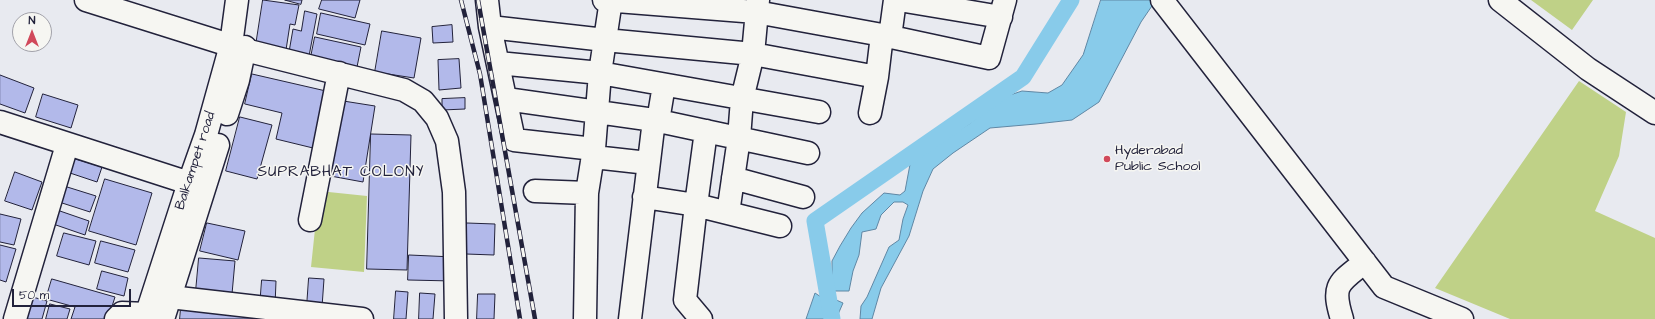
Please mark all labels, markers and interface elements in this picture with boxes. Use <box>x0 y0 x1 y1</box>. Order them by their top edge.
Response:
north arrow <box>12 12 52 52</box>
text: N <box>29 13 35 28</box>
street label: Balkampet road <box>172 110 220 212</box>
place label: Hyderabad Public School <box>1115 143 1200 176</box>
marker: Hyderabad Public School <box>1102 154 1112 164</box>
district label: SUPRABHAT COLONY <box>257 164 425 182</box>
scale bar <box>14 281 133 307</box>
text: 50 m <box>19 287 49 304</box>

